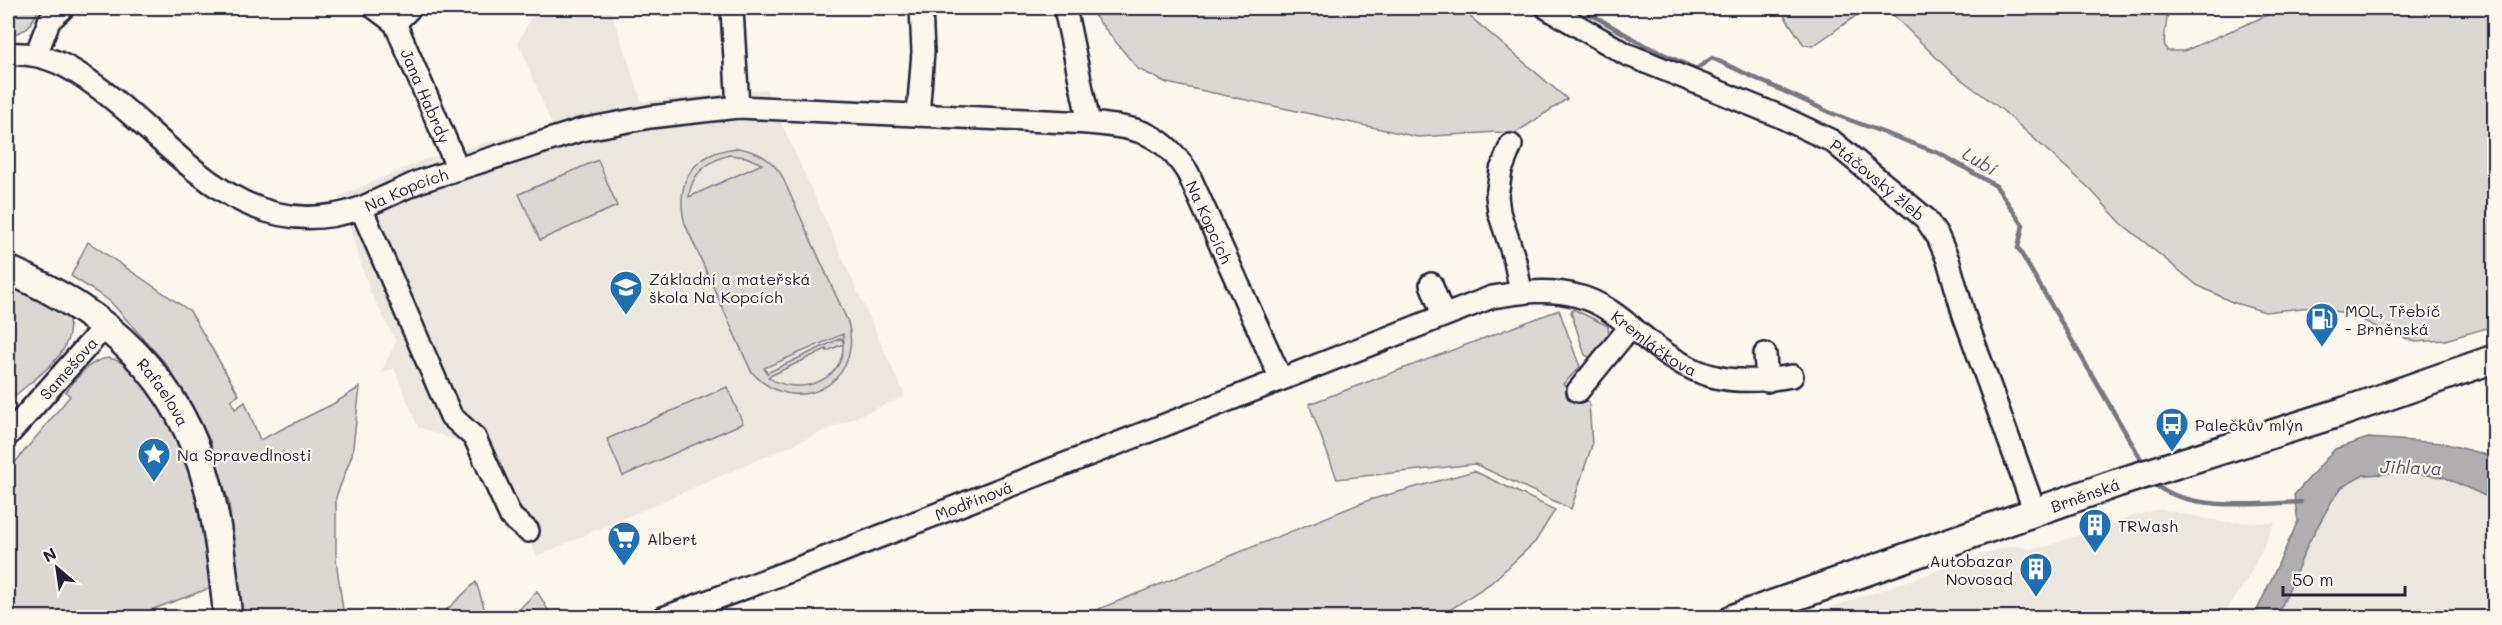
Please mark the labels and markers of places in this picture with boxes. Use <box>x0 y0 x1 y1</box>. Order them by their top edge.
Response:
place label: Základní a mateřská škola Na Kopcích <box>649 268 810 307</box>
school or university icon: Základní a mateřská škola Na Kopcích <box>608 269 644 316</box>
place label: MOL, Třebíč - Brněnská <box>2345 300 2440 339</box>
fuel station icon: MOL, Třebíč - Brněnská <box>2304 301 2340 348</box>
bus stop icon: Palečkův mlýn <box>2154 406 2190 453</box>
place label: Palečkův mlýn <box>2195 414 2303 435</box>
place icon: Na Spravedlnosti <box>136 436 172 483</box>
place label: Na Spravedlnosti <box>177 444 311 465</box>
building icon: TRWash <box>2077 507 2113 554</box>
place label: TRWash <box>2118 515 2178 536</box>
supermarket icon: Albert <box>606 520 642 567</box>
place label: Albert <box>647 528 697 549</box>
place label: Autobazar Novosad <box>1930 550 2013 589</box>
building icon: Autobazar Novosad <box>2018 551 2054 598</box>

